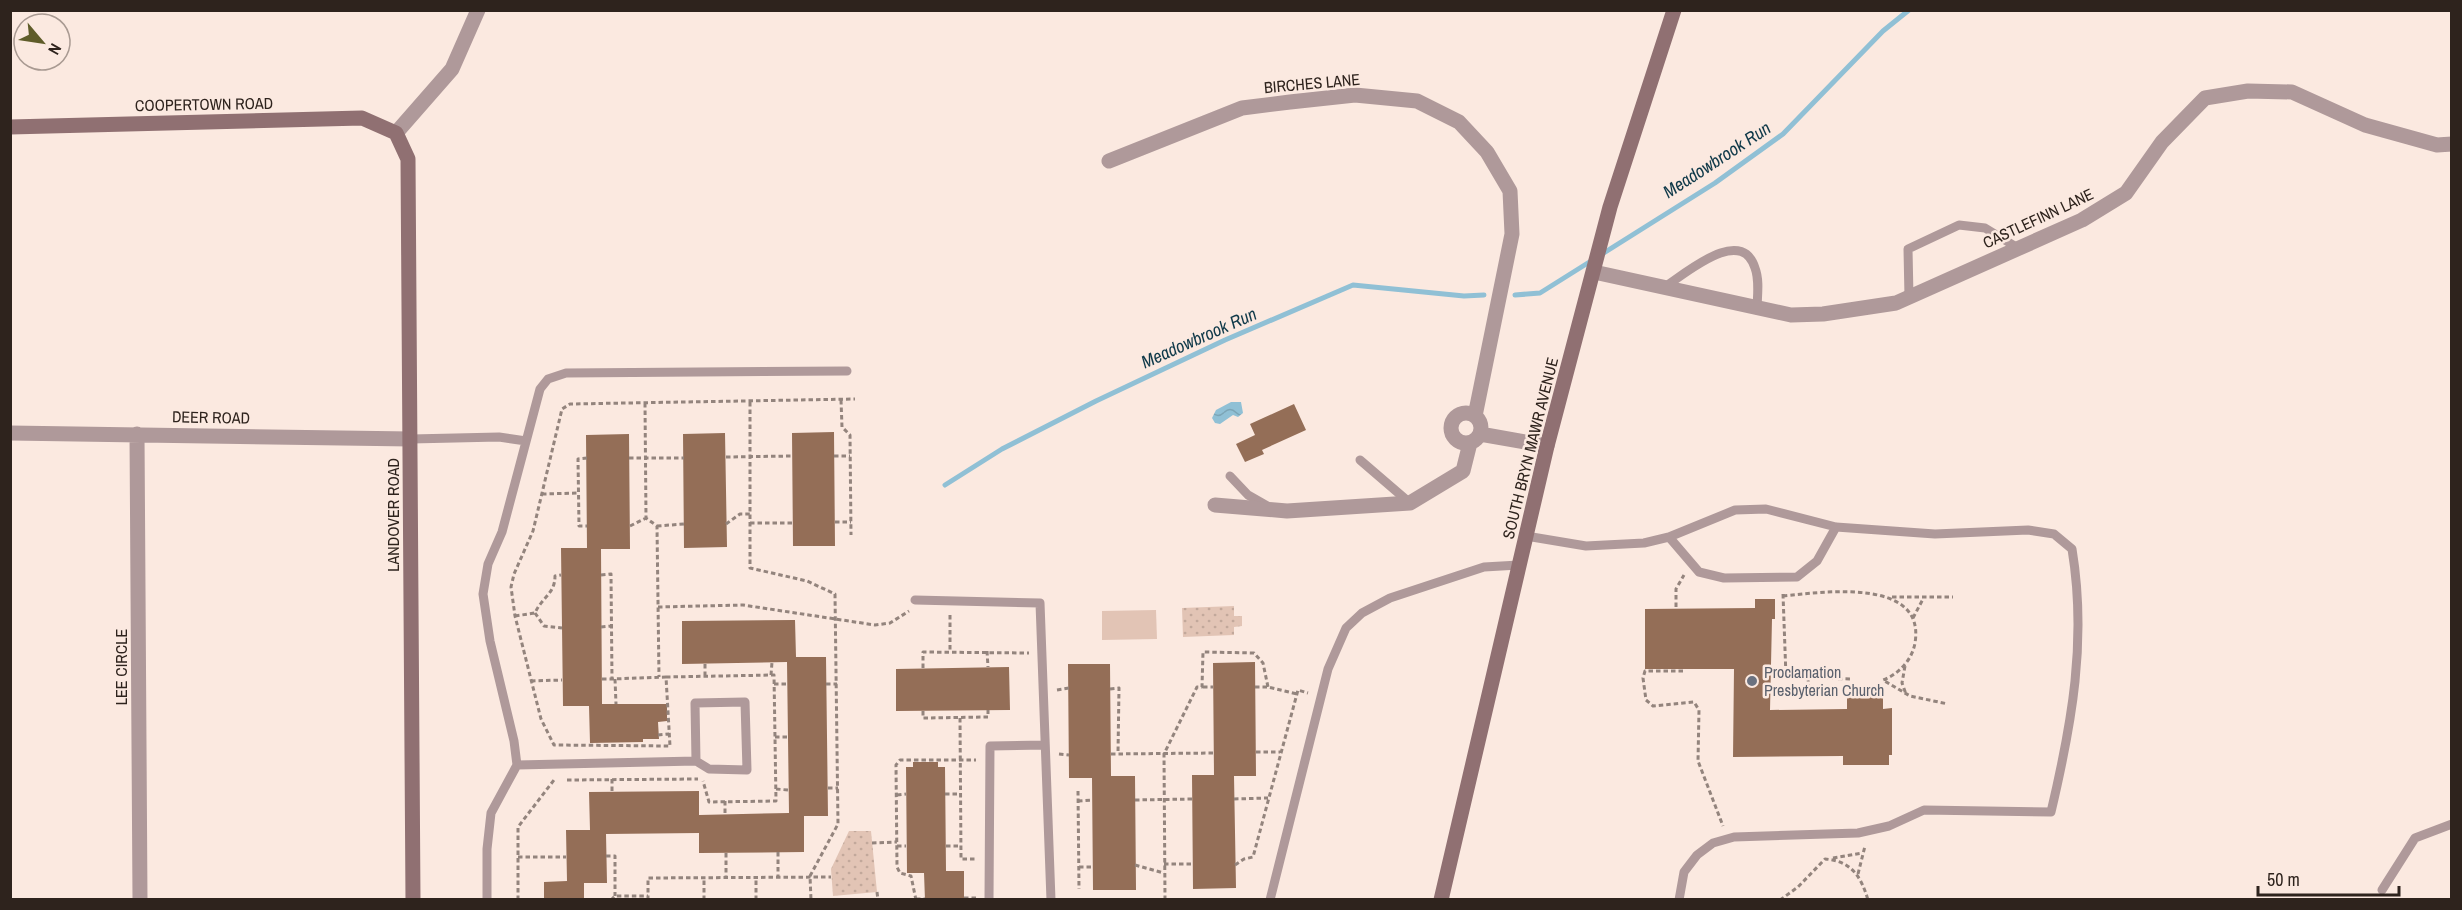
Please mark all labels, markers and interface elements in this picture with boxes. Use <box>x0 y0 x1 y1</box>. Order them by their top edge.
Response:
north arrow <box>12 12 72 72</box>
text: N <box>43 40 67 59</box>
street label: BIRCHES LANE <box>1263 68 1361 98</box>
street label: COOPERTOWN ROAD <box>135 92 273 116</box>
water label: Meadowbrook Run <box>1658 115 1775 204</box>
street label: CASTLEFINN LANE <box>1979 183 2097 253</box>
water label: Meadowbrook Run <box>1137 301 1260 374</box>
street label: SOUTH BRYN MAWR AVENUE <box>1497 355 1563 541</box>
street label: DEER ROAD <box>172 405 250 429</box>
street label: LANDOVER ROAD <box>382 458 404 572</box>
street label: LEE CIRCLE <box>110 629 132 705</box>
place label: Proclamation Presbyterian Church <box>1764 661 1884 701</box>
marker: Proclamation Presbyterian Church <box>1745 674 1759 688</box>
scale bar <box>2258 859 2399 897</box>
text: 50 m <box>2267 867 2300 892</box>

